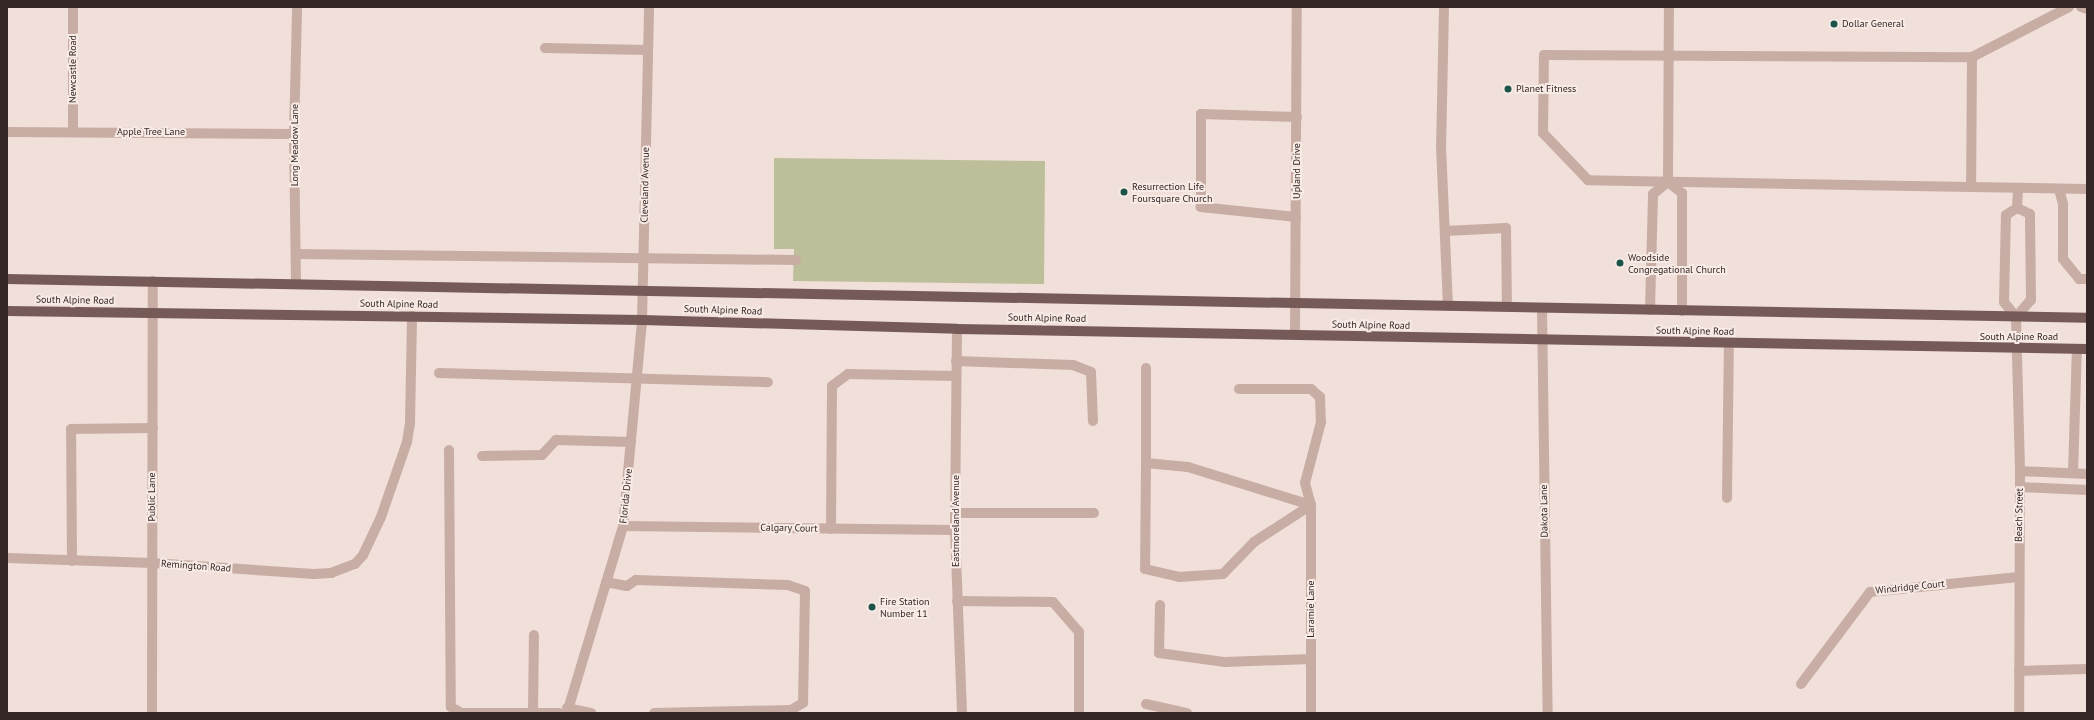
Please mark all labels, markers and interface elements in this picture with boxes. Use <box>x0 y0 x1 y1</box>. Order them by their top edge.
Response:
place label: Dollar General <box>1842 18 1904 30</box>
marker: Dollar General <box>1829 19 1839 29</box>
street label: Newcastle Road <box>67 35 79 103</box>
place label: Planet Fitness <box>1516 83 1576 95</box>
marker: Planet Fitness <box>1503 84 1513 94</box>
street label: Long Meadow Lane <box>289 104 301 186</box>
street label: Apple Tree Lane <box>117 126 185 138</box>
street label: Upland Drive <box>1291 143 1303 199</box>
street label: Cleveland Avenue <box>638 147 652 223</box>
place label: Resurrection Life Foursquare Church <box>1132 180 1212 204</box>
marker: Resurrection Life Foursquare Church <box>1119 187 1129 197</box>
place label: Woodside Congregational Church <box>1628 251 1726 274</box>
marker: Woodside Congregational Church <box>1615 258 1625 268</box>
street label: South Alpine Road <box>35 293 115 307</box>
street label: South Alpine Road <box>359 297 439 311</box>
street label: South Alpine Road <box>683 303 763 317</box>
street label: South Alpine Road <box>1007 311 1087 325</box>
street label: South Alpine Road <box>1331 318 1411 332</box>
street label: South Alpine Road <box>1655 324 1735 338</box>
street label: South Alpine Road <box>1980 331 2058 343</box>
street label: Florida Drive <box>617 468 635 524</box>
street label: Public Lane <box>146 472 158 522</box>
street label: Eastmoreland Avenue <box>950 475 962 567</box>
street label: Dakota Lane <box>1538 484 1550 538</box>
street label: Beach Street <box>2013 488 2025 542</box>
street label: Calgary Court <box>760 521 818 535</box>
street label: Remington Road <box>161 558 231 574</box>
street label: Windridge Court <box>1875 577 1945 597</box>
street label: Laramie Lane <box>1305 580 1317 638</box>
place label: Fire Station Number 11 <box>880 595 930 618</box>
marker: Fire Station Number 11 <box>867 602 877 612</box>

